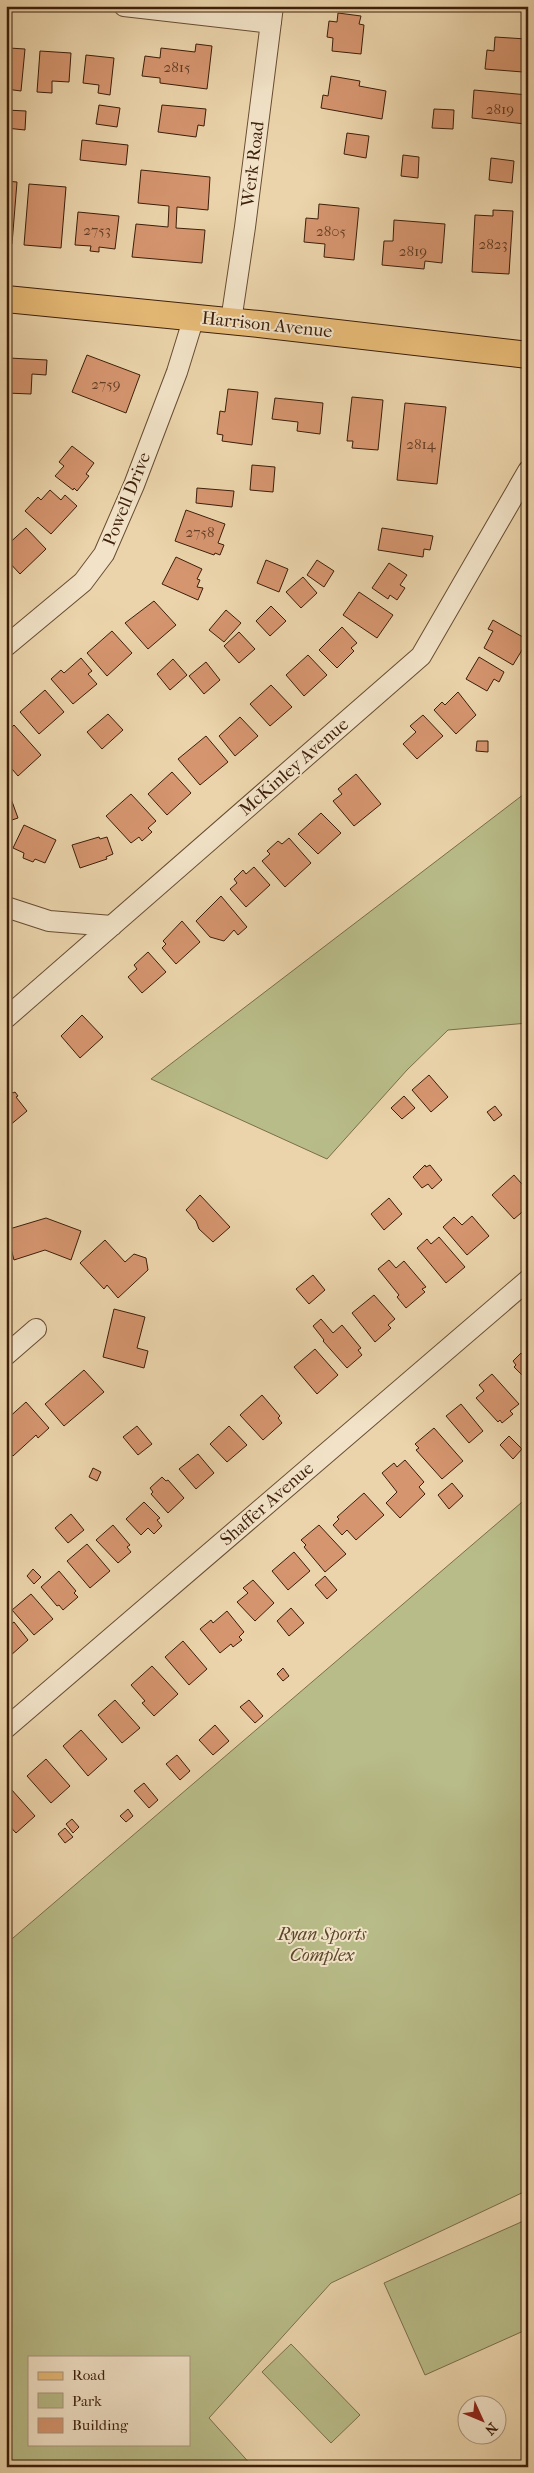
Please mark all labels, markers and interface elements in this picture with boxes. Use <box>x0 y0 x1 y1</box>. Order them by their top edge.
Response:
house number: 2815 <box>163 58 191 76</box>
house number: 2819 <box>486 100 514 118</box>
street label: Werk Road <box>237 120 269 209</box>
house number: 2753 <box>83 221 111 239</box>
house number: 2805 <box>316 222 346 240</box>
house number: 2823 <box>478 235 508 253</box>
house number: 2819 <box>399 242 427 260</box>
street label: Harrison Avenue <box>201 308 333 342</box>
house number: 2759 <box>91 375 121 393</box>
house number: 2814 <box>406 435 437 453</box>
street label: Powell Drive <box>99 449 155 549</box>
house number: 2758 <box>186 523 214 541</box>
street label: McKinley Avenue <box>235 714 353 820</box>
street label: Shaffer Avenue <box>216 1458 318 1550</box>
park label: Ryan Sports Complex <box>277 1924 367 1966</box>
legend <box>28 2356 190 2446</box>
text: Road <box>72 2366 106 2384</box>
text: Park <box>72 2392 102 2410</box>
north arrow <box>456 2396 506 2446</box>
text: Building <box>72 2416 129 2434</box>
text: N <box>481 2419 501 2439</box>

